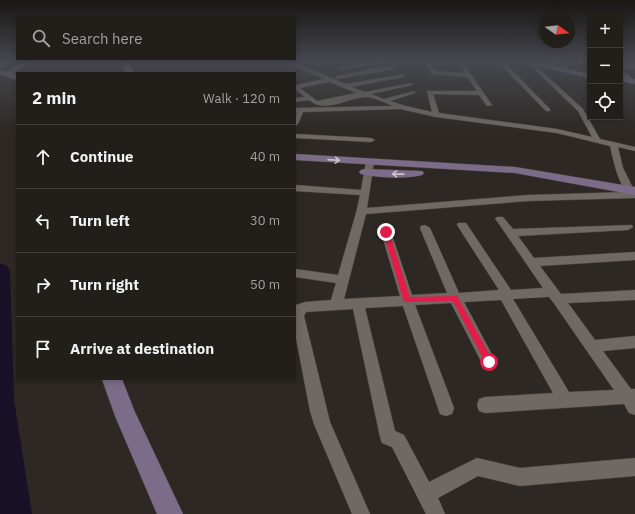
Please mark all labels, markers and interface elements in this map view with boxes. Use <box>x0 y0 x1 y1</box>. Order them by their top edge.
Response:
north arrow <box>539 12 575 48</box>
map controls <box>587 12 623 120</box>
button: + <box>587 12 623 48</box>
search box <box>16 16 296 60</box>
icon: search <box>30 27 52 49</box>
text: Search here <box>62 29 142 48</box>
button: − <box>587 48 623 84</box>
button: locate <box>587 84 623 120</box>
text: 2 min <box>32 87 76 109</box>
text: Walk · 120 m <box>203 90 280 107</box>
icon: ahead <box>32 146 54 168</box>
text: Continue <box>70 147 134 166</box>
text: 40 m <box>250 148 280 165</box>
one-way arrow <box>327 156 340 163</box>
one-way arrow <box>392 170 405 178</box>
icon: left <box>32 210 54 232</box>
text: Turn left <box>70 211 130 230</box>
text: 30 m <box>250 212 280 229</box>
route end <box>377 223 395 241</box>
icon: right <box>32 274 54 296</box>
text: Turn right <box>70 275 139 294</box>
text: 50 m <box>250 276 280 293</box>
icon: arrive <box>32 338 54 360</box>
text: Arrive at destination <box>70 339 214 358</box>
route start <box>480 353 498 371</box>

